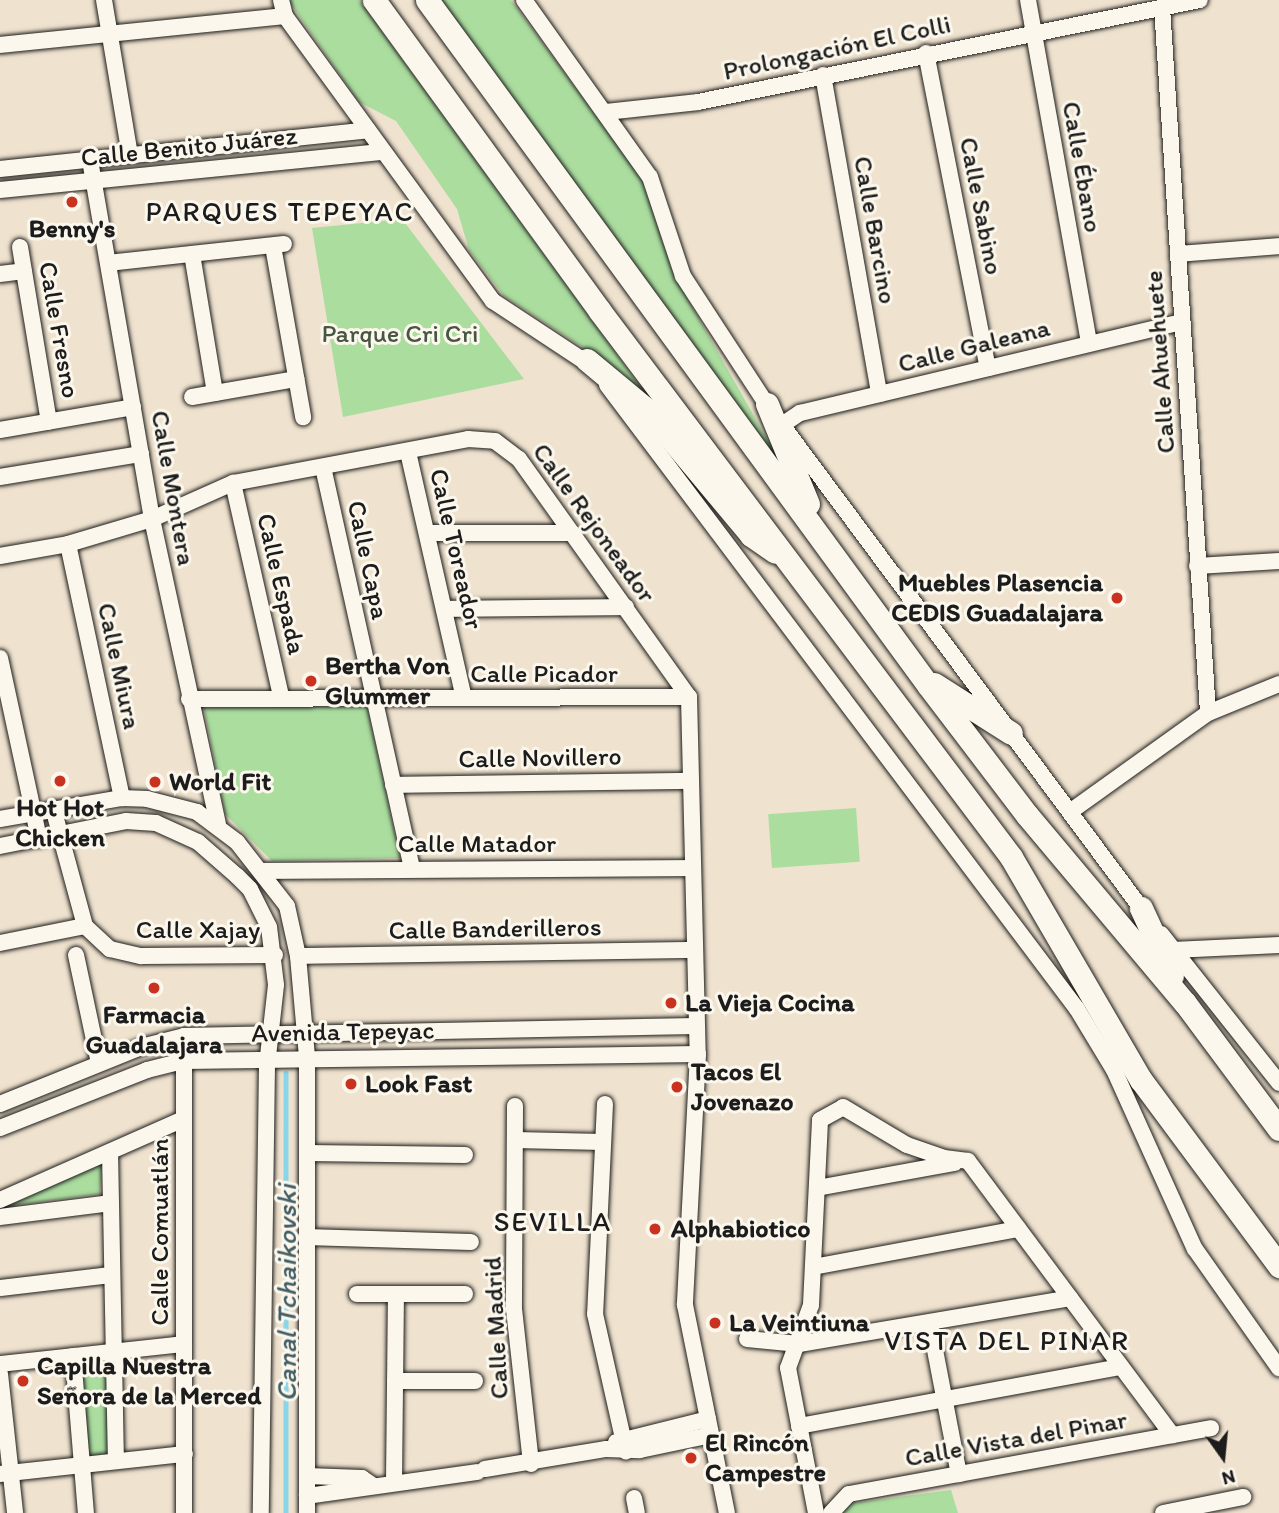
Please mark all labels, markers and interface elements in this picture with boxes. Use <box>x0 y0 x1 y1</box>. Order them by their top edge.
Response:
street label: Prolongación El Colli <box>720 9 954 87</box>
street label: Calle Ébano <box>1055 99 1109 235</box>
street label: Calle Benito Juárez <box>79 120 299 174</box>
street label: Calle Sabino <box>952 135 1010 277</box>
street label: Calle Barcino <box>847 153 903 307</box>
marker: Benny's <box>64 194 80 210</box>
district label: PARQUES TEPEYAC <box>146 194 414 228</box>
place label: Benny's <box>29 213 115 245</box>
street label: Calle Fresno <box>32 259 86 401</box>
street label: Calle Ahuehuete <box>1138 270 1182 454</box>
street label: Calle Galeana <box>895 312 1053 380</box>
park label: Parque Cri Cri <box>322 318 478 350</box>
street label: Calle Montera <box>144 408 202 568</box>
street label: Calle Rejoneador <box>526 438 662 608</box>
street label: Calle Toreador <box>423 466 489 632</box>
street label: Calle Capa <box>340 498 396 622</box>
street label: Calle Espada <box>250 511 312 657</box>
place label: Muebles Plasencia CEDIS Guadalajara <box>891 567 1103 628</box>
marker: Muebles Plasencia CEDIS Guadalajara <box>1109 590 1125 606</box>
street label: Calle Miura <box>90 600 148 732</box>
place label: Bertha Von Glummer <box>325 650 449 712</box>
street label: Calle Picador <box>470 658 618 690</box>
marker: Bertha Von Glummer <box>303 673 319 689</box>
street label: Calle Novillero <box>458 741 622 775</box>
place label: World Fit <box>169 766 271 798</box>
marker: Hot Hot Chicken <box>52 773 68 789</box>
marker: World Fit <box>147 774 163 790</box>
place label: Hot Hot Chicken <box>15 792 105 854</box>
street label: Calle Matador <box>398 828 556 860</box>
street label: Calle Banderilleros <box>388 912 602 946</box>
street label: Calle Xajay <box>136 914 260 946</box>
marker: Farmacia Guadalajara <box>146 980 162 996</box>
place label: La Vieja Cocina <box>685 987 854 1019</box>
marker: La Vieja Cocina <box>663 995 679 1011</box>
place label: Farmacia Guadalajara <box>86 999 222 1060</box>
street label: Avenida Tepeyac <box>251 1015 435 1049</box>
place label: Tacos El Jovenazo <box>691 1056 794 1118</box>
place label: Look Fast <box>365 1068 471 1100</box>
marker: Look Fast <box>343 1076 359 1092</box>
marker: Tacos El Jovenazo <box>669 1079 685 1095</box>
street label: Calle Comuatlán <box>144 1138 176 1326</box>
water label: Canal Tchaikovski <box>269 1186 303 1400</box>
district label: SEVILLA <box>496 1204 610 1238</box>
place label: Alphabiotico <box>671 1213 810 1245</box>
marker: Alphabiotico <box>645 1219 665 1239</box>
street label: Calle Madrid <box>477 1256 515 1400</box>
place label: La Veintiuna <box>729 1307 868 1339</box>
marker: La Veintiuna <box>707 1315 723 1331</box>
district label: VISTA DEL PINAR <box>885 1323 1129 1357</box>
place label: Capilla Nuestra Señora de la Merced <box>37 1350 262 1412</box>
marker: Capilla Nuestra Señora de la Merced <box>15 1373 31 1389</box>
street label: Calle Vista del Pinar <box>903 1404 1129 1474</box>
north arrow <box>1188 1422 1258 1492</box>
place label: El Rincón Campestre <box>705 1427 826 1488</box>
marker: El Rincón Campestre <box>683 1450 699 1466</box>
text: N <box>1219 1465 1238 1491</box>

